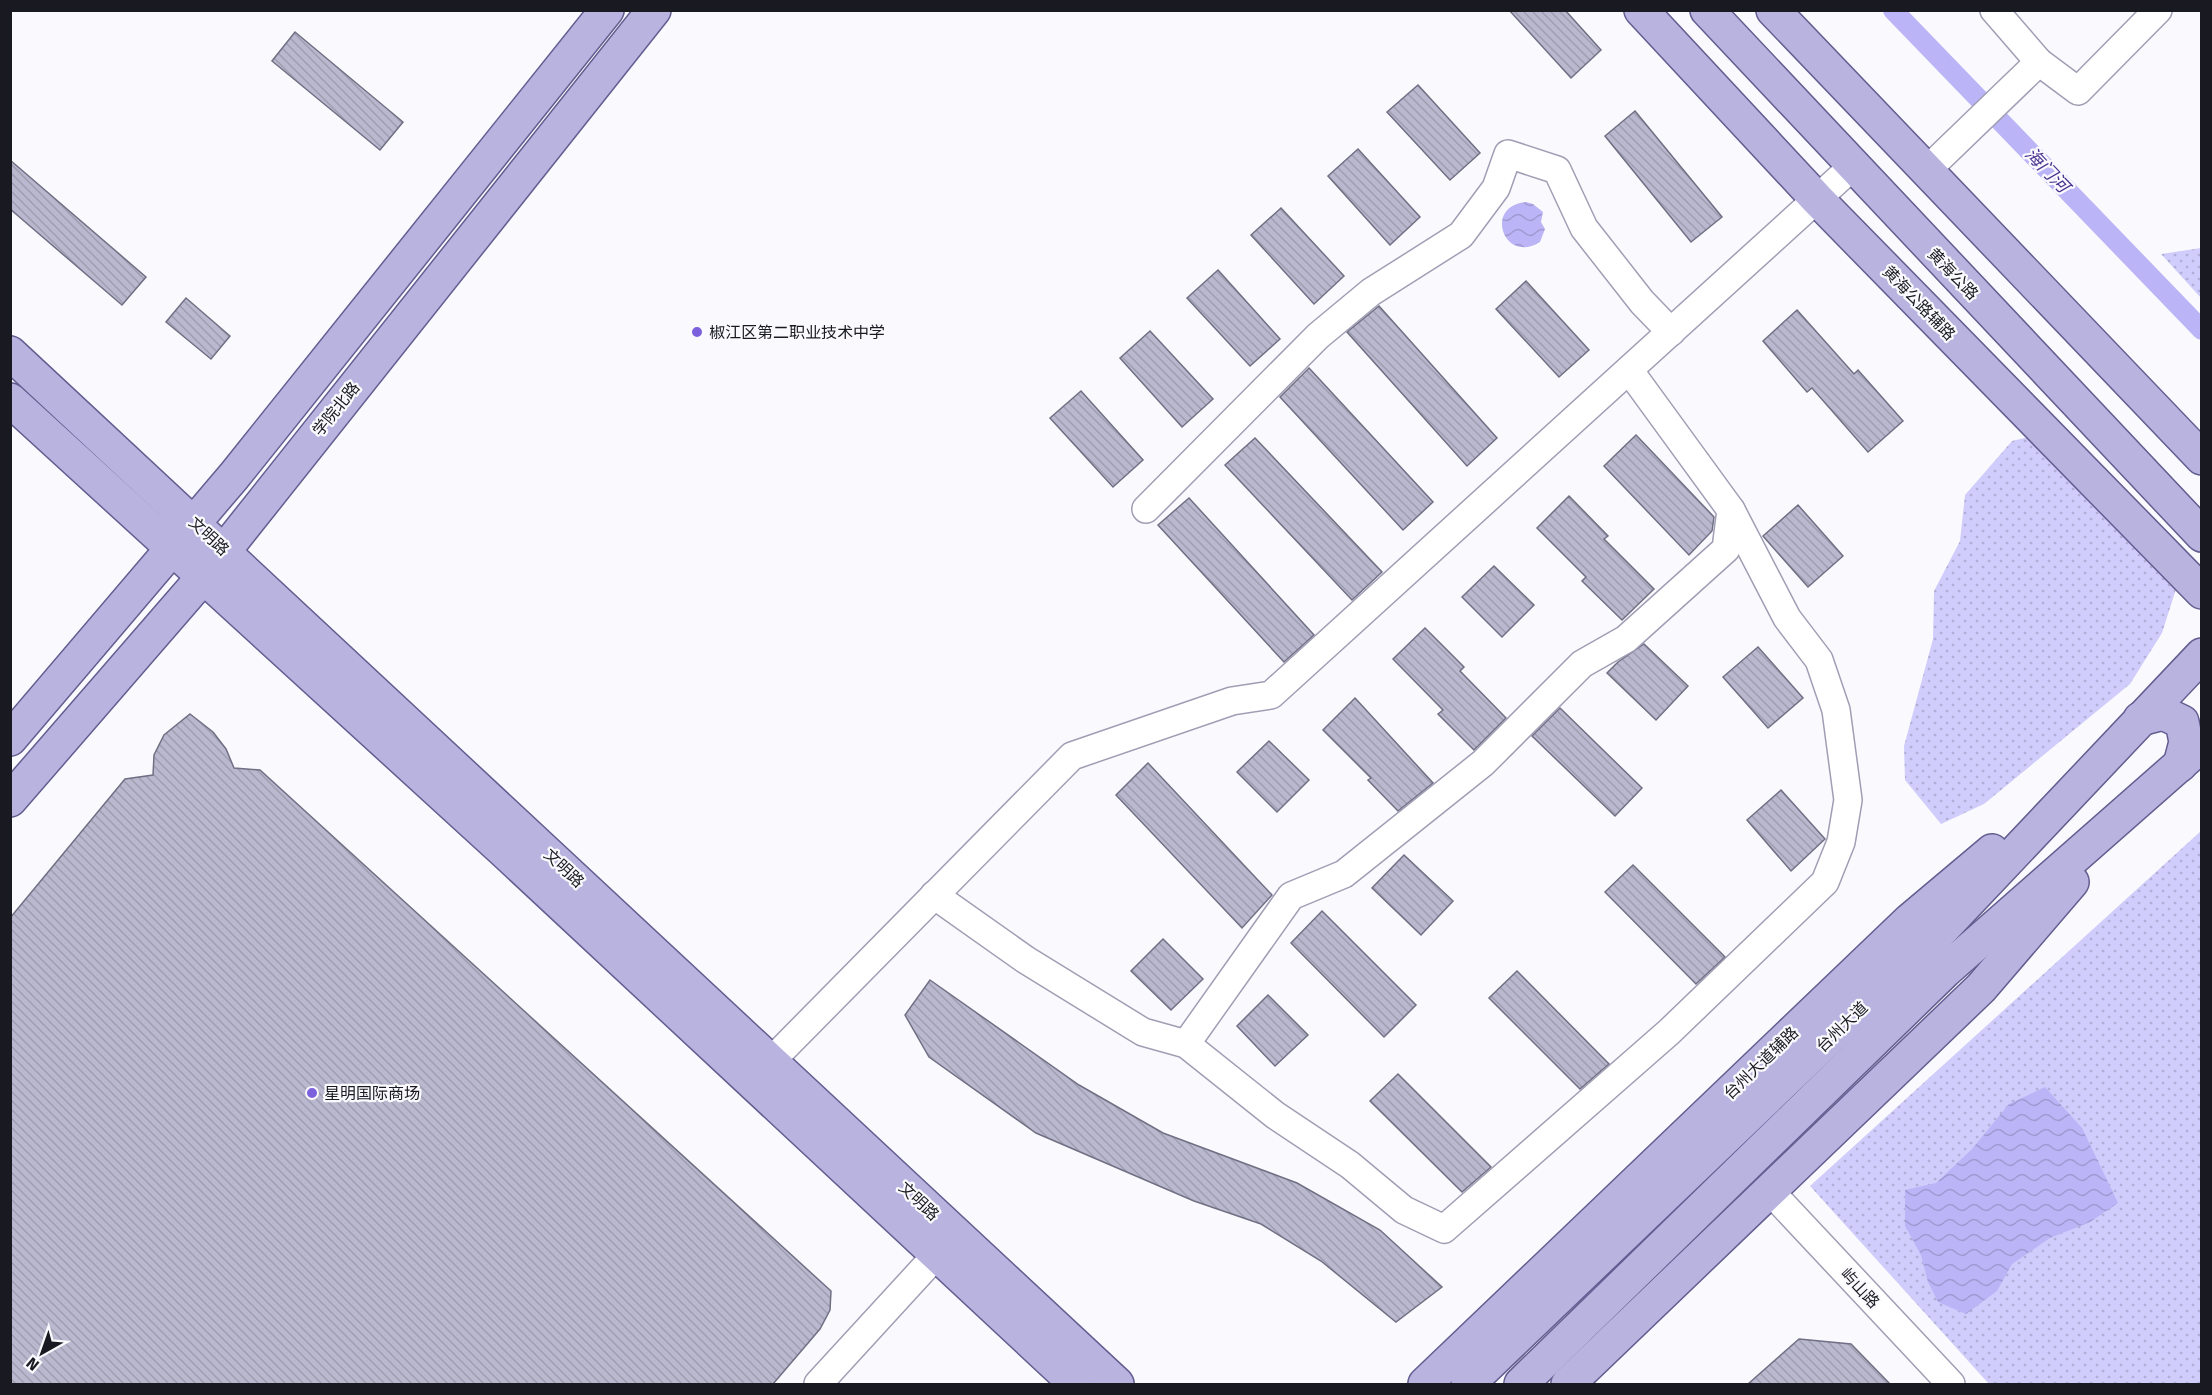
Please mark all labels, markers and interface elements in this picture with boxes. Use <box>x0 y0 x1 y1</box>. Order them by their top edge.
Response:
water label: 海门河 <box>2020 143 2076 199</box>
street label: 黄海公路 <box>1924 244 1982 304</box>
street label: 黄海公路辅路 <box>1879 262 1959 344</box>
place label: 椒江区第二职业技术中学 <box>709 323 885 342</box>
marker: 椒江区第二职业技术中学 <box>690 325 704 339</box>
street label: 学院北路 <box>308 378 364 440</box>
street label: 文明路 <box>185 513 233 559</box>
street label: 文明路 <box>540 845 588 891</box>
street label: 台州大道 <box>1812 998 1872 1056</box>
street label: 台州大道辅路 <box>1720 1023 1802 1103</box>
place label: 星明国际商场 <box>324 1084 420 1103</box>
marker: 星明国际商场 <box>305 1086 319 1100</box>
street label: 文明路 <box>895 1178 943 1224</box>
street label: 屿山路 <box>1837 1264 1883 1312</box>
north arrow <box>12 1323 72 1383</box>
text: N <box>23 1353 43 1375</box>

